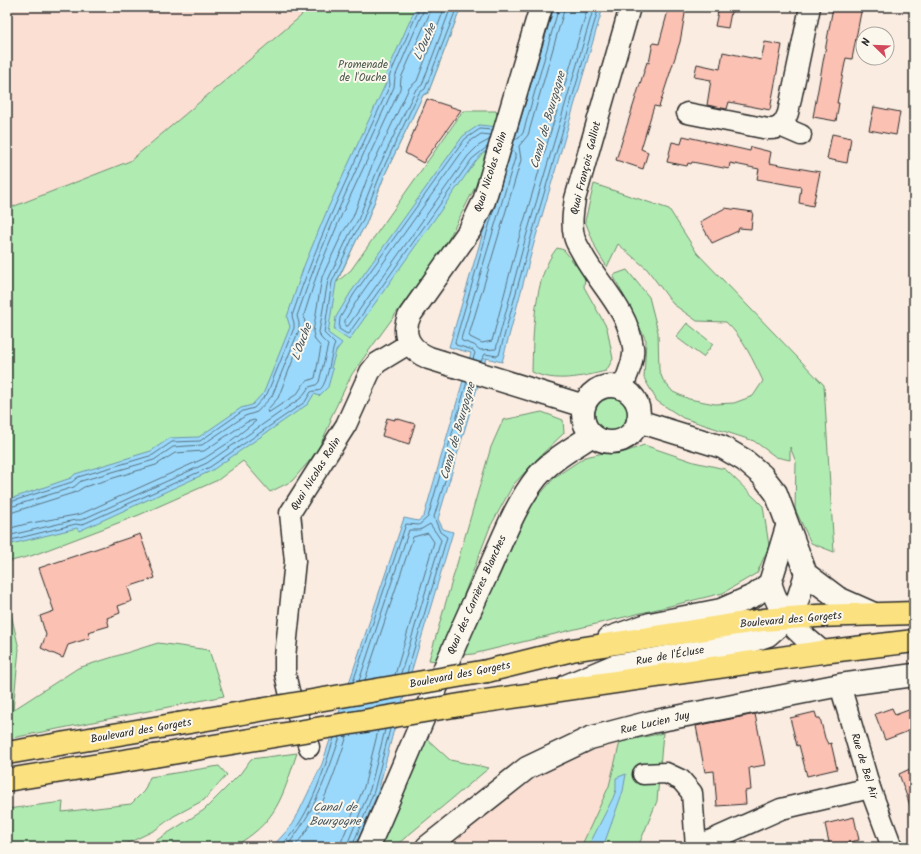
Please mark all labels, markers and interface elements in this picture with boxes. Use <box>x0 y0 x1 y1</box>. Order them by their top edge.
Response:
water label: L'Ouche <box>408 19 442 63</box>
north arrow <box>855 26 895 66</box>
text: N <box>857 36 876 49</box>
park label: Promenade de l'Ouche <box>338 56 388 87</box>
water label: Canal de Bourgogne <box>525 68 571 171</box>
street label: Quai François Galliot <box>566 119 606 217</box>
street label: Quai Nicolas Rolin <box>469 129 513 215</box>
water label: L'Ouche <box>286 319 318 363</box>
water label: Canal de Bourgogne <box>435 379 481 482</box>
street label: Quai Nicolas Rolin <box>286 433 346 514</box>
street label: Quai des Carrières Blanches <box>442 532 512 658</box>
street label: Boulevard des Gorgets <box>739 607 843 633</box>
street label: Rue de l'Écluse <box>634 641 706 671</box>
street label: Boulevard des Gorgets <box>408 656 512 694</box>
street label: Rue Lucien Juy <box>619 706 692 740</box>
street label: Boulevard des Gorgets <box>89 713 193 749</box>
street label: Rue de Bel Air <box>845 731 883 802</box>
water label: Canal de Bourgogne <box>309 798 362 831</box>

